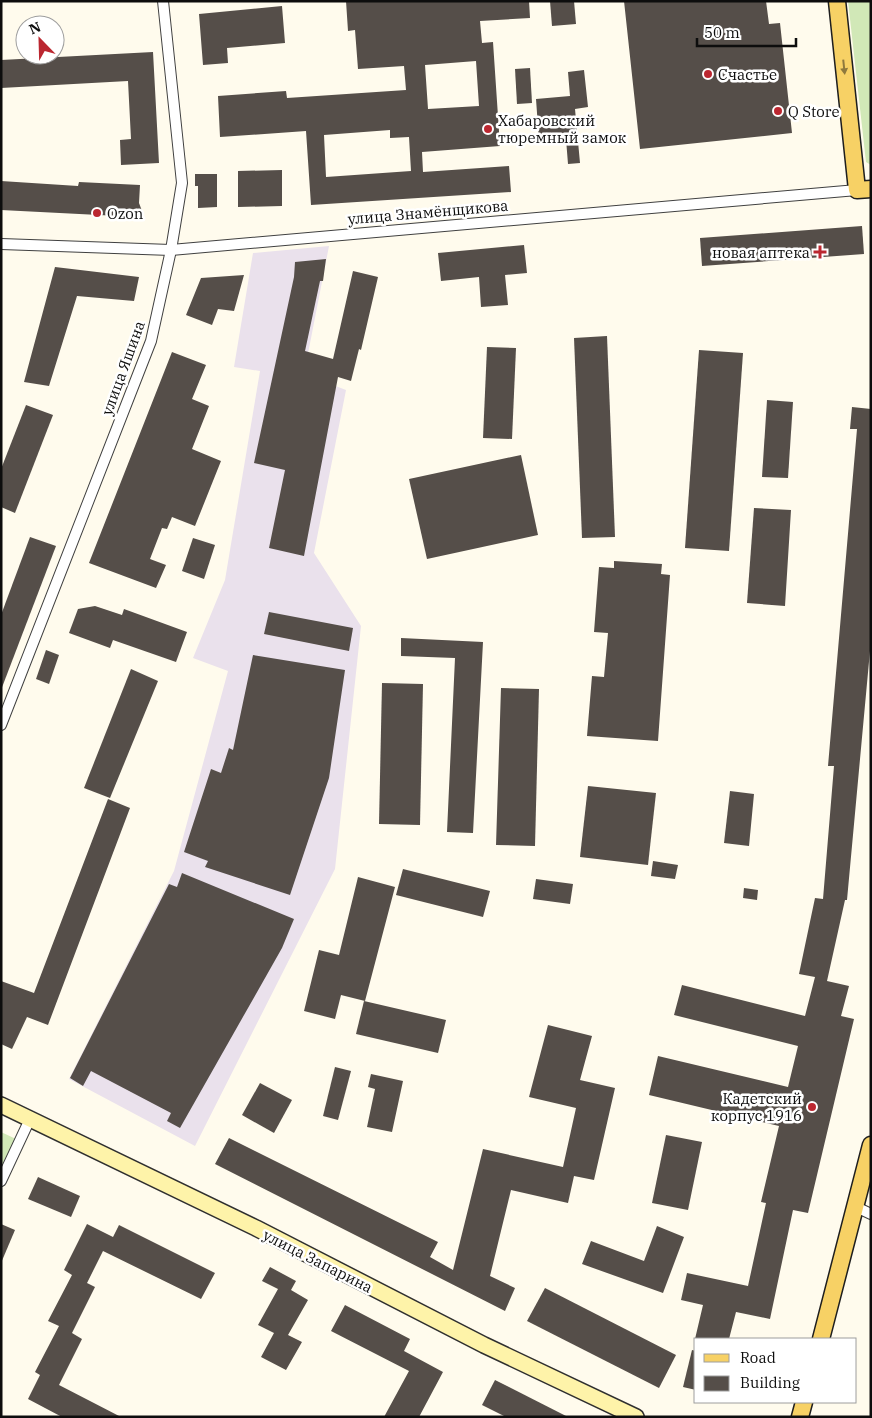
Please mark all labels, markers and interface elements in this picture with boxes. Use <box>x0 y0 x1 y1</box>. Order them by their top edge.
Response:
north arrow <box>15 15 65 65</box>
scale bar <box>697 15 796 47</box>
text: N <box>26 18 44 38</box>
text: 50 m <box>704 23 740 42</box>
one-way arrow <box>840 59 848 75</box>
place label: Счастье <box>718 65 777 84</box>
marker: Счастье <box>702 68 714 80</box>
place label: Q Store <box>788 102 839 121</box>
marker: Q Store <box>772 105 784 117</box>
place label: Хабаровский тюремный замок <box>498 111 627 147</box>
marker: Хабаровский тюремный замок <box>482 123 494 135</box>
street label: улица Знамёнщикова <box>347 196 509 228</box>
place label: Ozon <box>107 204 144 223</box>
marker: Ozon <box>91 207 103 219</box>
place label: новая аптека <box>712 243 810 262</box>
marker: новая аптека <box>814 246 826 258</box>
street label: улица Яшина <box>97 318 149 418</box>
place label: Кадетский корпус 1916 <box>711 1089 802 1125</box>
marker: Кадетский корпус 1916 <box>806 1101 818 1113</box>
street label: улица Запарина <box>260 1225 376 1297</box>
legend <box>694 1338 857 1403</box>
text: Road <box>740 1348 776 1367</box>
text: Building <box>740 1373 800 1392</box>

